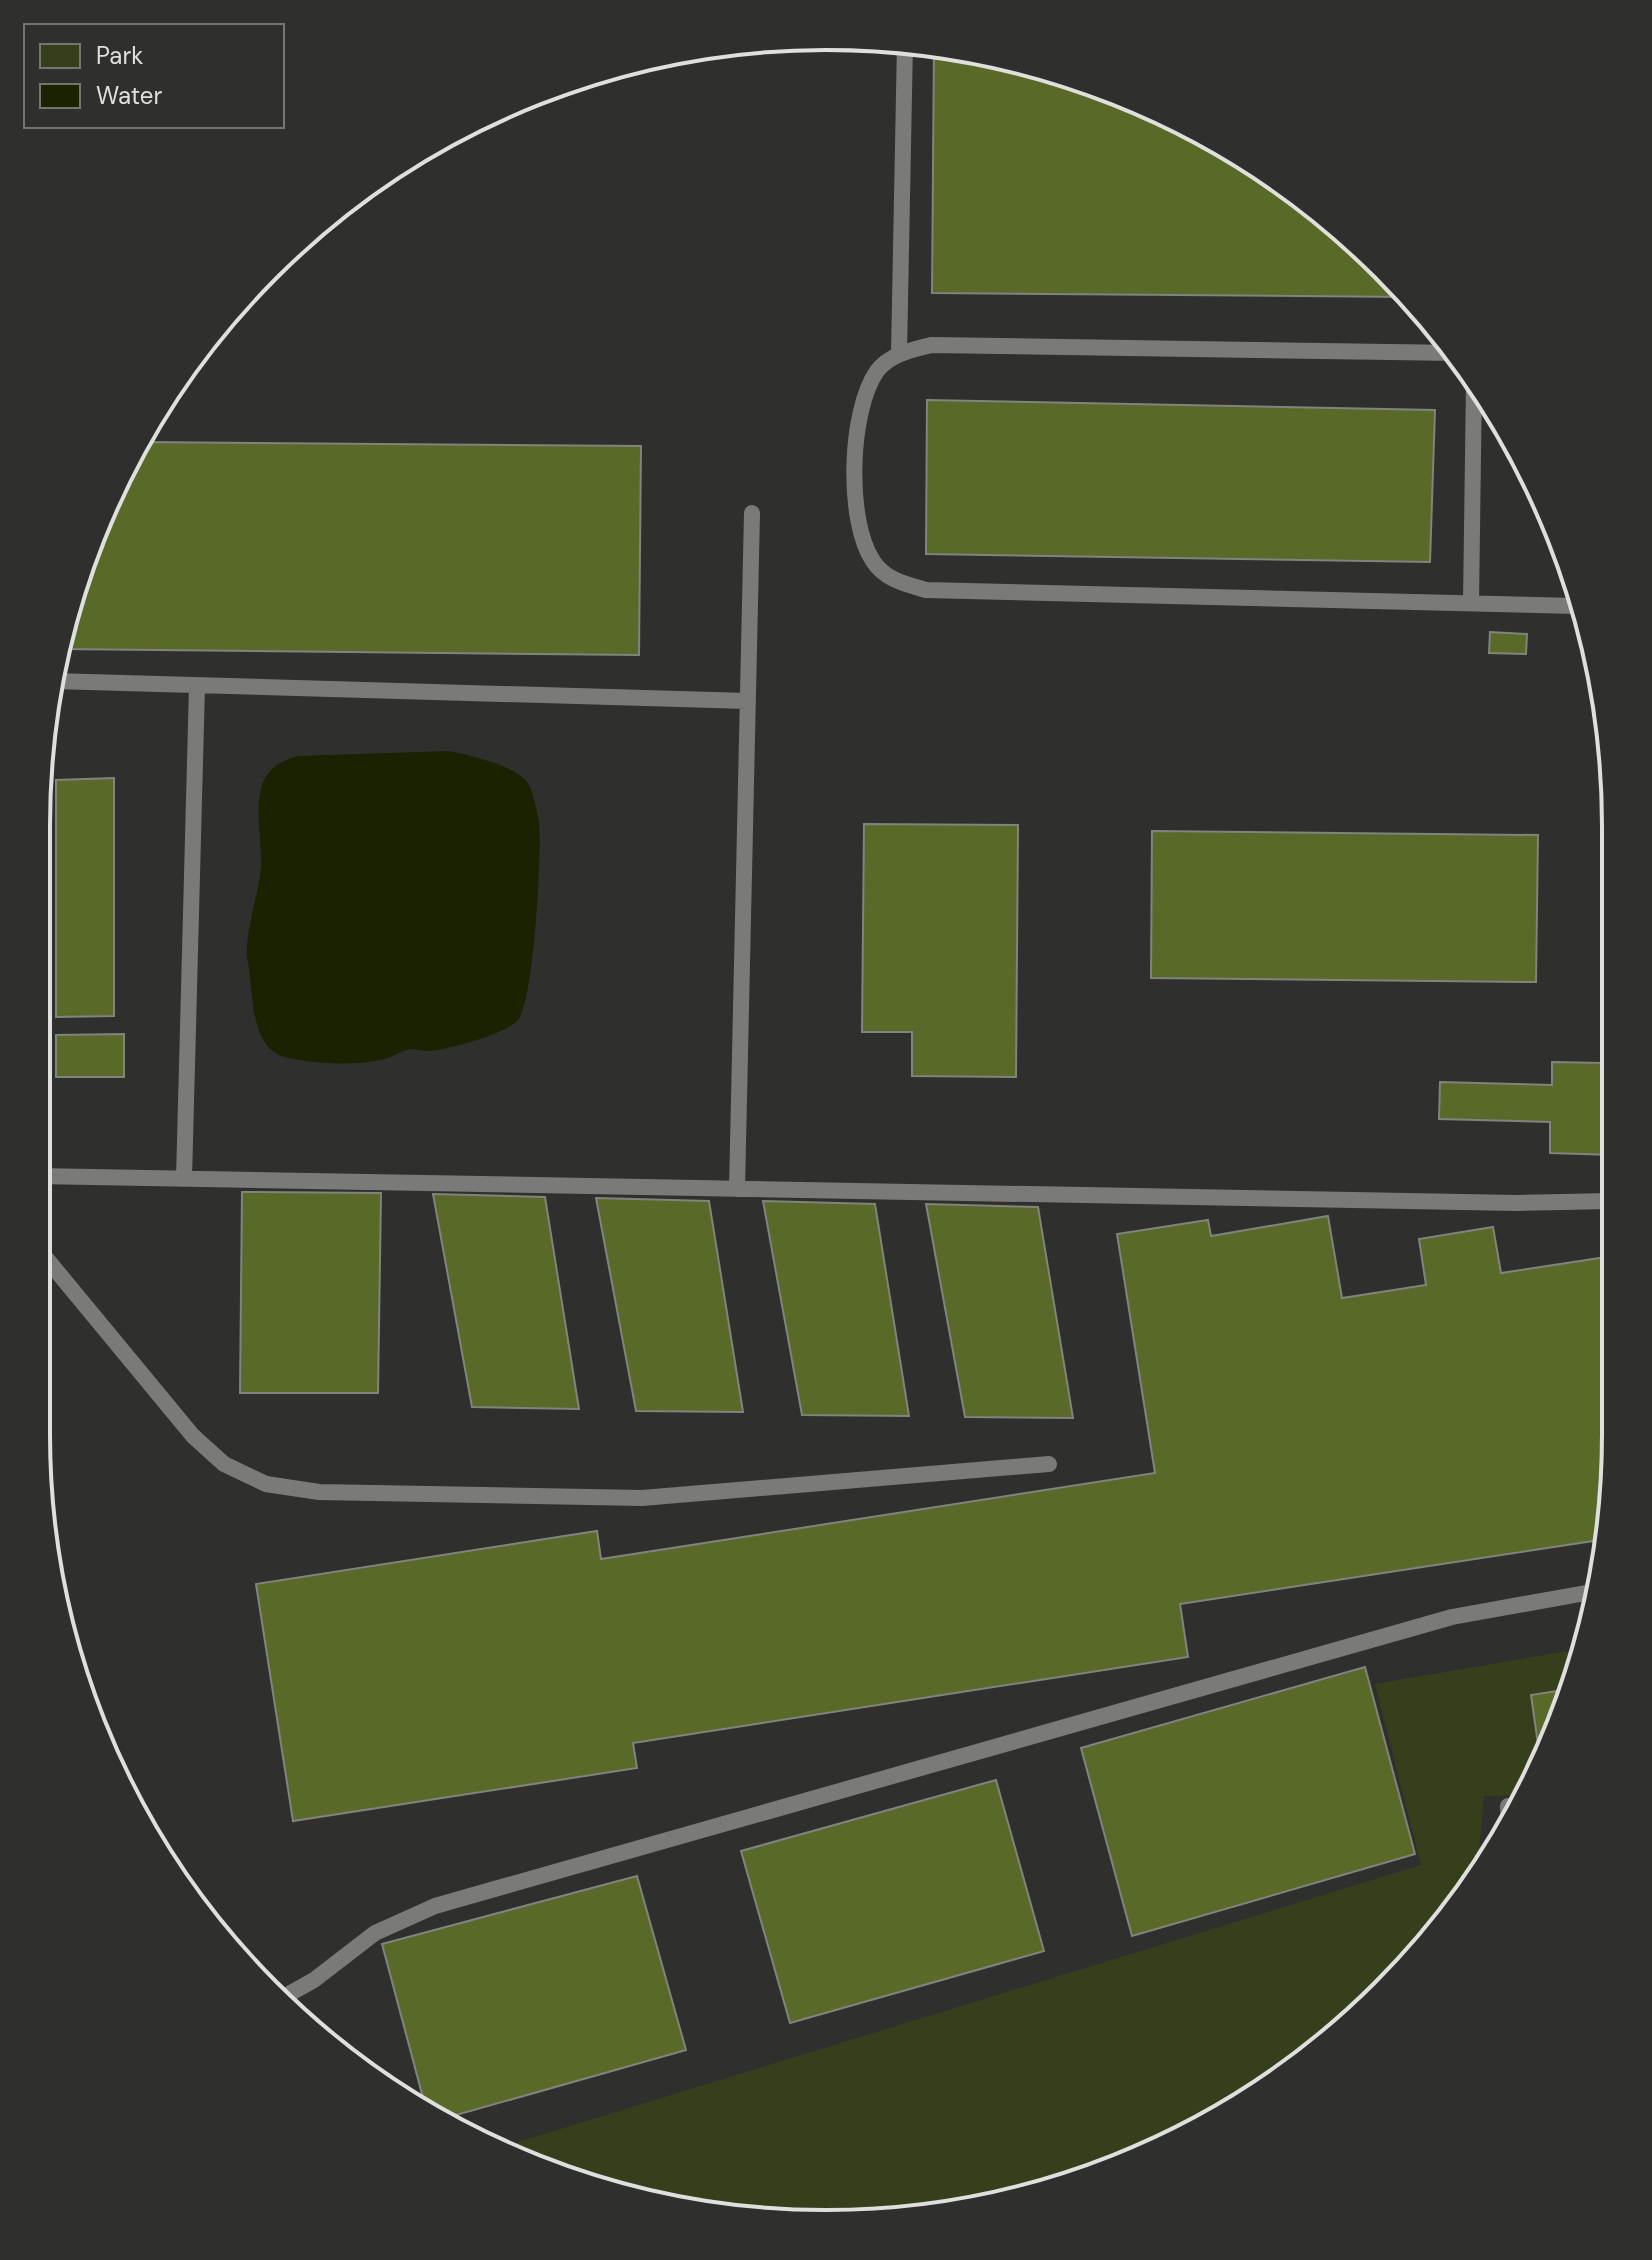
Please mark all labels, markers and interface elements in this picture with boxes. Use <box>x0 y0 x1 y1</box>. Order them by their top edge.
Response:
legend <box>24 24 284 128</box>
text: Park <box>96 40 143 71</box>
text: Water <box>96 80 162 111</box>

